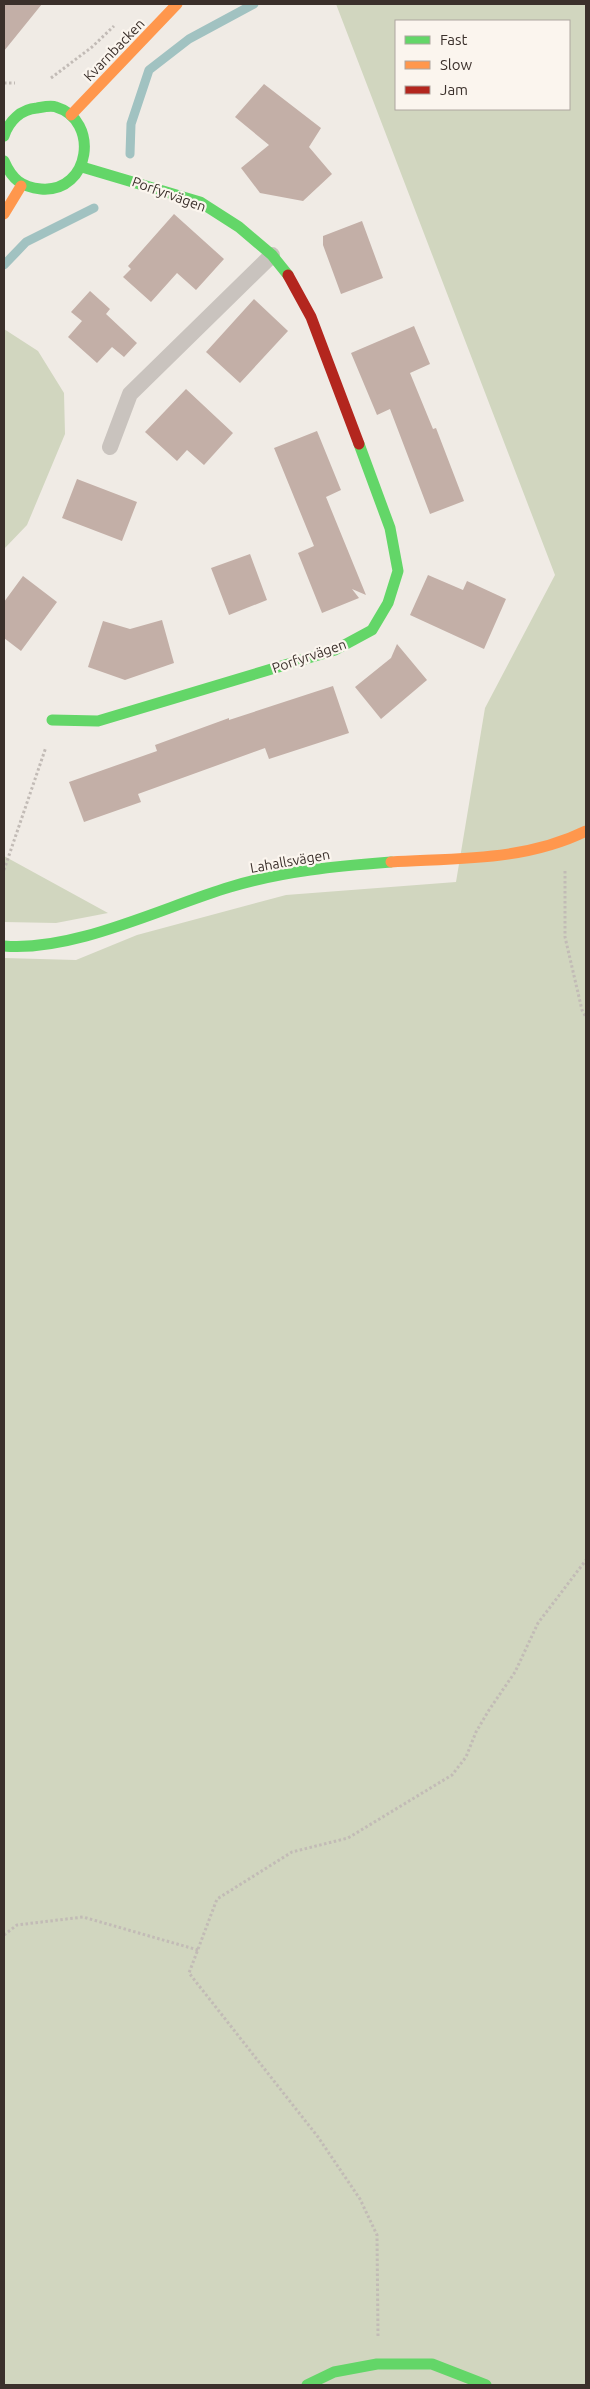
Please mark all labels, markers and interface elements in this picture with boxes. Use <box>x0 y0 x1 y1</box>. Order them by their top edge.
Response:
street label: Kvarnbacken <box>80 16 148 84</box>
legend <box>395 20 570 110</box>
text: Fast <box>440 31 468 48</box>
text: Slow <box>440 56 473 73</box>
text: Jam <box>440 81 468 98</box>
street label: Porfyrvägen <box>130 173 208 215</box>
street label: Porfyrvägen <box>270 636 348 676</box>
street label: Lahallsvägen <box>249 846 331 876</box>

